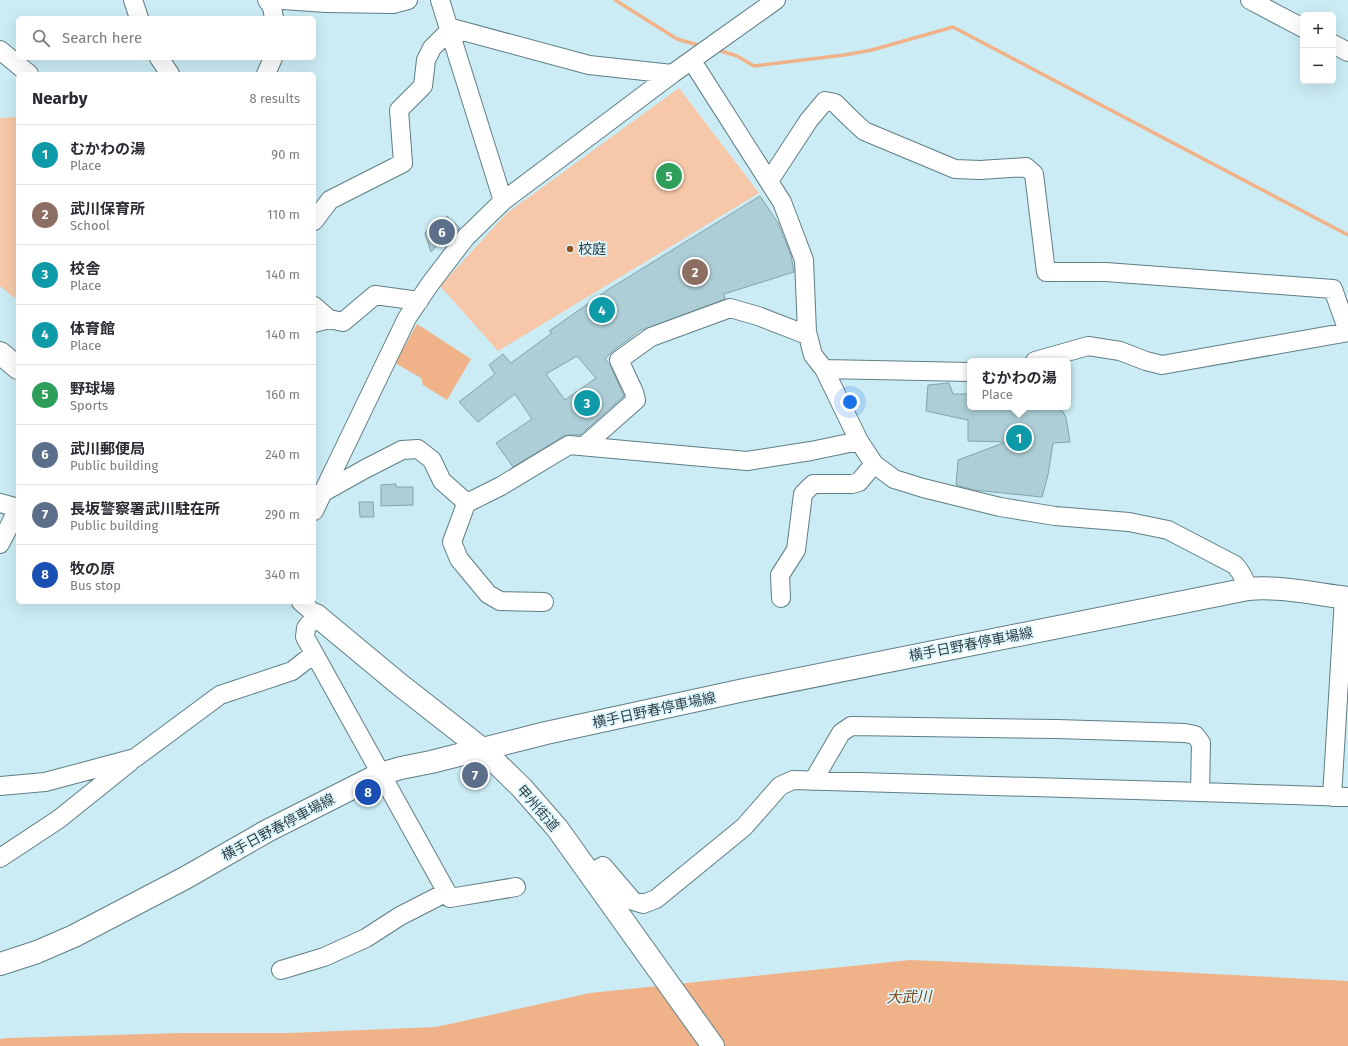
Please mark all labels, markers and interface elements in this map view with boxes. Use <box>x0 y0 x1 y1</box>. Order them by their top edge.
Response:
map controls <box>1300 12 1336 84</box>
button: + <box>1300 12 1336 48</box>
search box <box>16 16 316 60</box>
icon: search <box>30 27 52 49</box>
text: Search here <box>62 29 142 47</box>
button: − <box>1300 48 1336 84</box>
text: Nearby <box>32 88 87 109</box>
text: 8 results <box>249 91 300 106</box>
text: むかわの湯 <box>70 140 145 158</box>
text: 1 <box>42 147 48 162</box>
text: 90 m <box>271 147 300 162</box>
text: Place <box>70 158 101 173</box>
pin: 5 <box>656 161 682 191</box>
text: 武川保育所 <box>70 200 145 218</box>
text: 2 <box>42 207 48 222</box>
text: 110 m <box>267 207 300 222</box>
pin: 6 <box>429 217 455 247</box>
text: School <box>70 218 110 233</box>
place label: 校庭 <box>578 241 606 258</box>
marker: 校庭 <box>565 244 575 254</box>
pin: 2 <box>682 257 708 287</box>
text: 校舎 <box>70 260 100 278</box>
text: 3 <box>42 267 48 282</box>
text: 140 m <box>266 267 300 282</box>
text: Place <box>70 278 101 293</box>
pin: 4 <box>589 295 615 325</box>
text: 体育館 <box>70 320 115 338</box>
text: 4 <box>41 327 49 342</box>
text: 140 m <box>266 327 300 342</box>
text: Place <box>70 338 101 353</box>
popup <box>967 358 1071 410</box>
text: むかわの湯 <box>981 369 1057 387</box>
text: 野球場 <box>70 380 115 398</box>
text: 5 <box>42 387 48 402</box>
text: 160 m <box>266 387 300 402</box>
text: Place <box>981 387 1013 402</box>
pin: 3 <box>574 388 600 418</box>
your location <box>840 392 860 412</box>
text: Sports <box>70 398 108 413</box>
pin: 1 <box>1006 423 1032 453</box>
text: 武川郵便局 <box>70 440 145 458</box>
text: 6 <box>41 447 49 462</box>
text: 240 m <box>265 447 300 462</box>
text: Public building <box>70 458 158 473</box>
text: 長坂警察署武川駐在所 <box>70 500 220 518</box>
text: 7 <box>42 507 48 522</box>
text: 290 m <box>265 507 300 522</box>
text: Public building <box>70 518 158 533</box>
text: 牧の原 <box>70 560 115 578</box>
text: 8 <box>41 567 49 582</box>
text: 340 m <box>265 567 300 582</box>
text: Bus stop <box>70 578 121 593</box>
street label: 横手日野春停車場線 <box>908 624 1035 665</box>
street label: 横手日野春停車場線 <box>591 689 717 732</box>
pin: 7 <box>462 760 488 790</box>
pin: 8 <box>355 777 381 807</box>
street label: 甲州街道 <box>513 782 562 835</box>
street label: 横手日野春停車場線 <box>219 790 338 865</box>
water label: 大武川 <box>886 988 934 1006</box>

